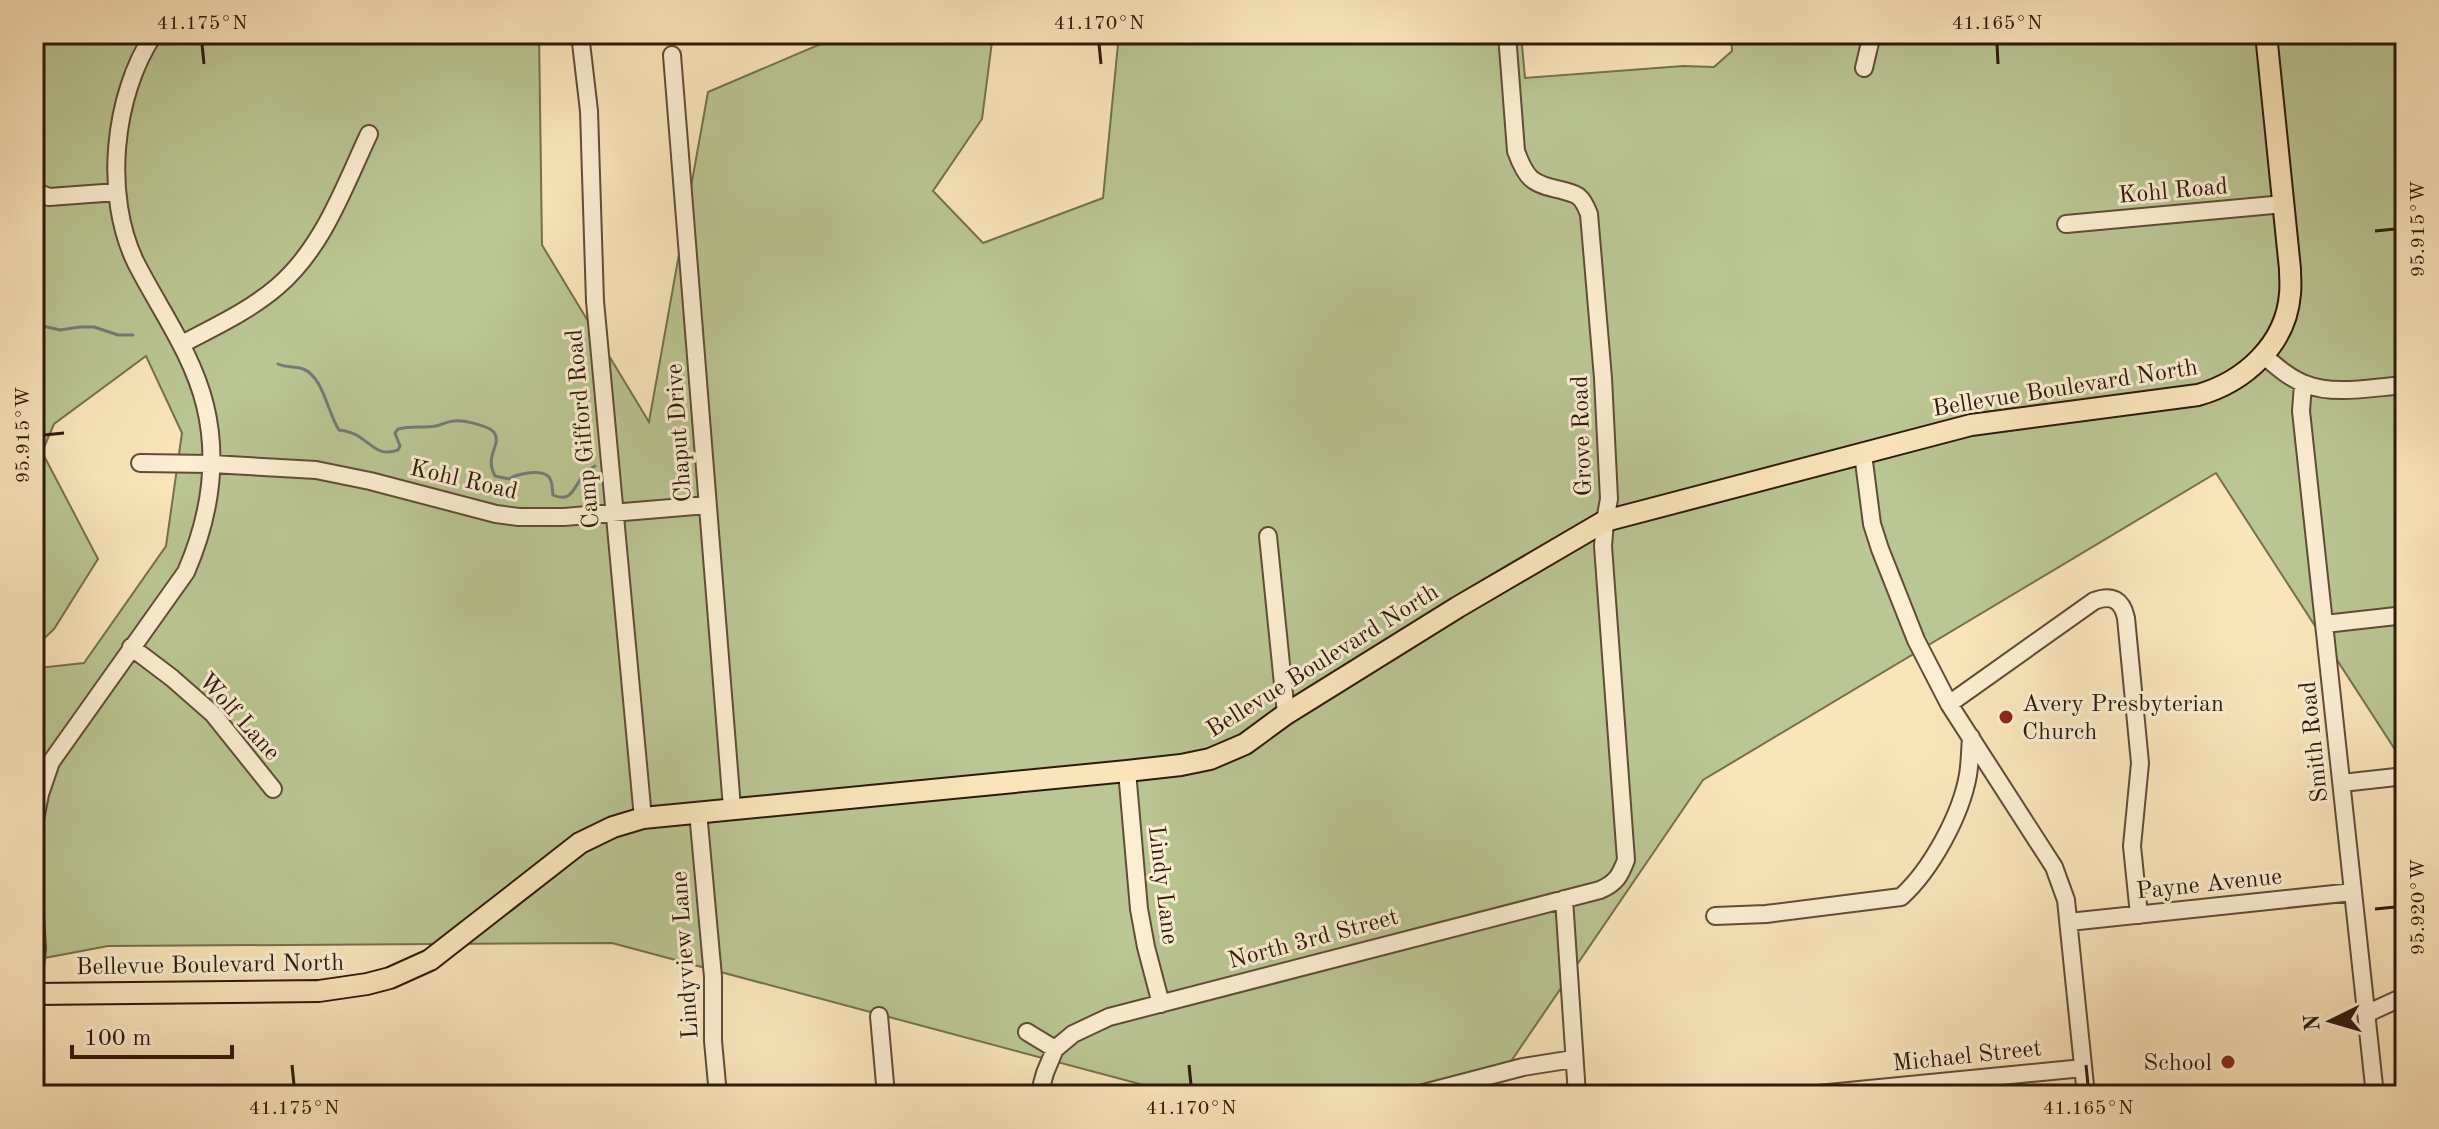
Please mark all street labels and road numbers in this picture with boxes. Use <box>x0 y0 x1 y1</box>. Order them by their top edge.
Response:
street label: Kohl Road <box>2117 175 2229 209</box>
street label: Camp Gifford Road <box>563 328 605 530</box>
street label: Bellevue Boulevard North <box>1931 356 2200 422</box>
street label: Chaput Drive <box>663 363 697 503</box>
street label: Grove Road <box>1569 375 1597 497</box>
street label: Kohl Road <box>407 457 520 505</box>
street label: Bellevue Boulevard North <box>1203 580 1443 743</box>
street label: Wolf Lane <box>193 669 284 766</box>
street label: Smith Road <box>2297 680 2333 804</box>
street label: Lindy Lane <box>1143 825 1181 946</box>
street label: Payne Avenue <box>2135 865 2283 905</box>
street label: Lindyview Lane <box>668 870 704 1040</box>
street label: North 3rd Street <box>1226 906 1401 974</box>
street label: Bellevue Boulevard North <box>76 952 344 980</box>
street label: Michael Street <box>1891 1037 2043 1077</box>

